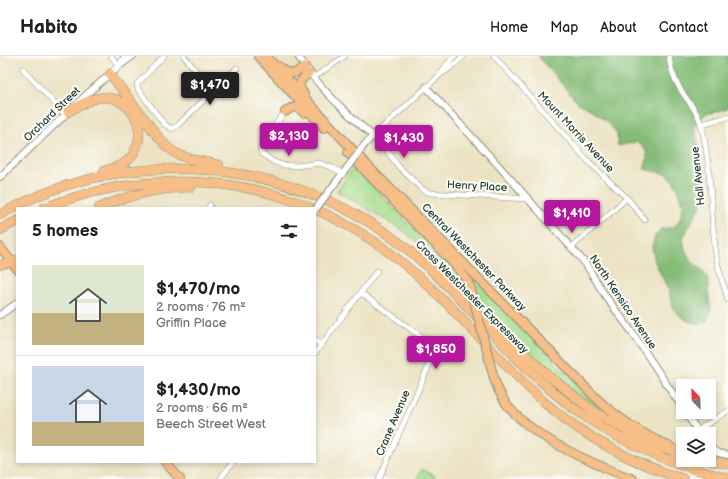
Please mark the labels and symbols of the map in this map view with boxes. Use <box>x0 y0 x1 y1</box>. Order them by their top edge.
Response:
pin: $1,470 <box>177 72 243 106</box>
street label: Orchard Street <box>21 83 83 144</box>
street label: Mount Morris Avenue <box>535 89 617 176</box>
pin: $2,130 <box>256 123 322 157</box>
pin: $1,430 <box>371 125 437 159</box>
street label: Hall Avenue <box>688 145 708 206</box>
street label: Henry Place <box>446 178 508 194</box>
pin: $1,410 <box>539 200 605 234</box>
street label: Central Westchester Parkway <box>419 201 529 313</box>
street label: Cross Westchester Expressway <box>413 238 531 356</box>
street label: North Kensico Avenue <box>587 252 660 352</box>
pin: $1,850 <box>403 336 469 370</box>
north arrow <box>676 379 716 419</box>
street label: Crane Avenue <box>373 388 413 458</box>

